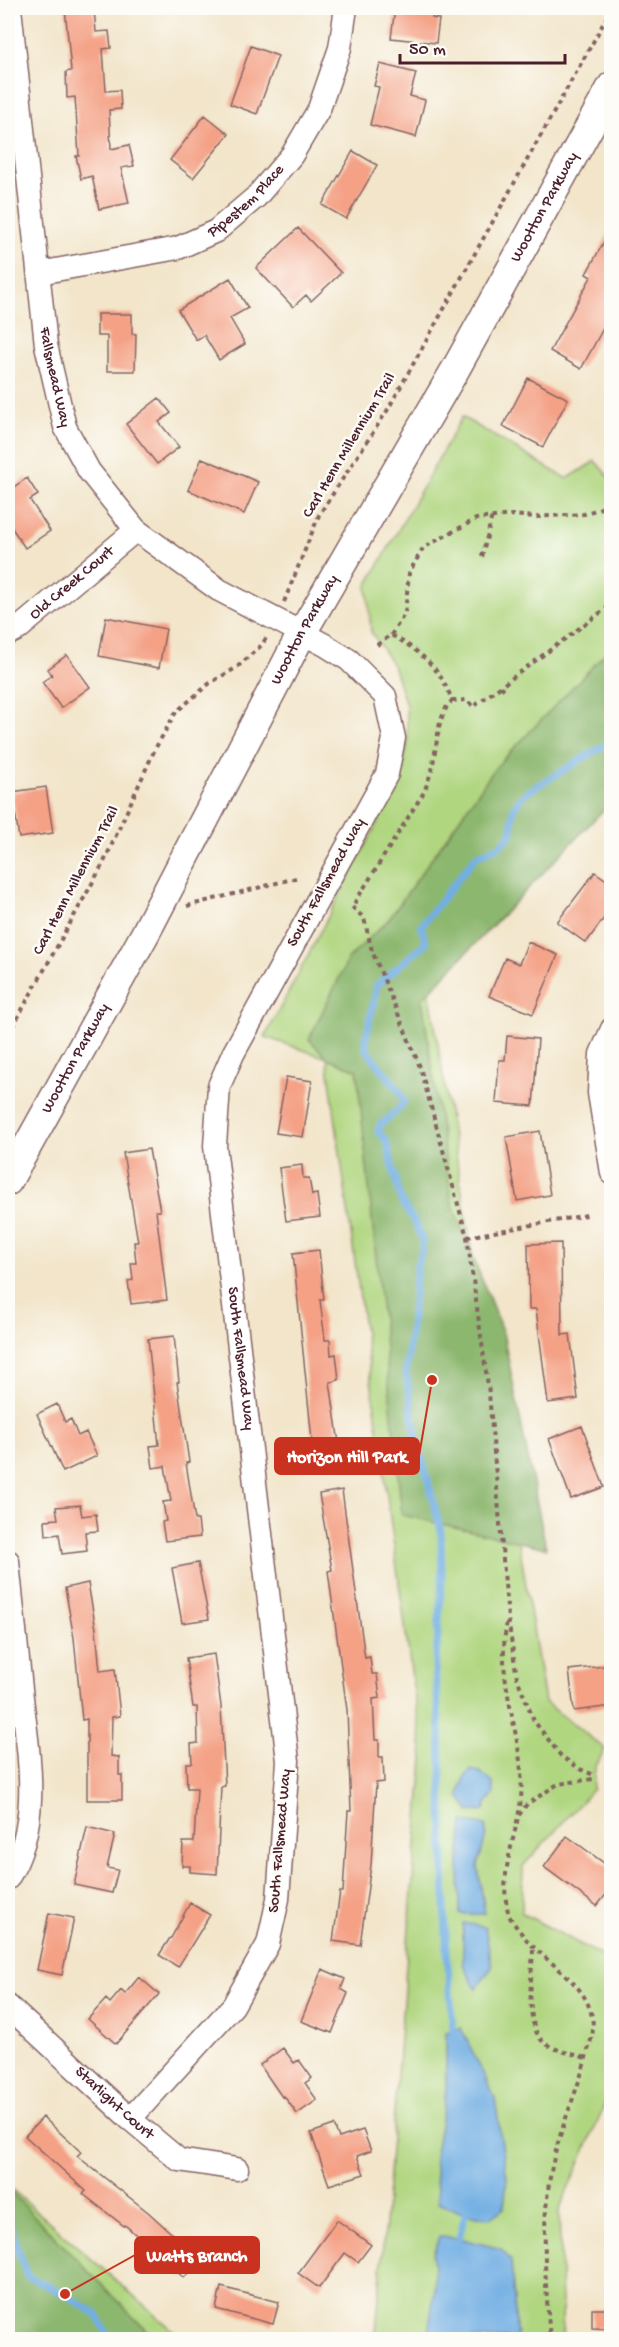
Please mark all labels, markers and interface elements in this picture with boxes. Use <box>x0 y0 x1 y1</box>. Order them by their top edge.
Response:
scale bar <box>400 27 565 65</box>
text: 50 m <box>409 40 446 61</box>
street label: Wootton Parkway <box>507 149 583 266</box>
street label: Pipestem Place <box>204 160 289 243</box>
street label: Fallsmead Way <box>35 325 74 429</box>
street label: Carl Henn Millennium Trail <box>299 370 401 522</box>
street label: Old Creek Court <box>26 542 120 624</box>
street label: Wootton Parkway <box>267 572 343 688</box>
street label: Carl Henn Millennium Trail <box>30 803 124 959</box>
street label: South Fallsmead Way <box>284 815 370 951</box>
street label: Wootton Parkway <box>38 1000 114 1117</box>
street label: South Fallsmead Way <box>222 1286 258 1431</box>
callout: Horizon Hill Park <box>275 1438 419 1474</box>
text: Horizon Hill Park <box>287 1448 409 1469</box>
street label: South Fallsmead Way <box>265 1768 297 1914</box>
street label: Starlight Court <box>70 2063 159 2145</box>
callout: Watts Branch <box>135 2237 259 2273</box>
text: Watts Branch <box>146 2247 248 2268</box>

